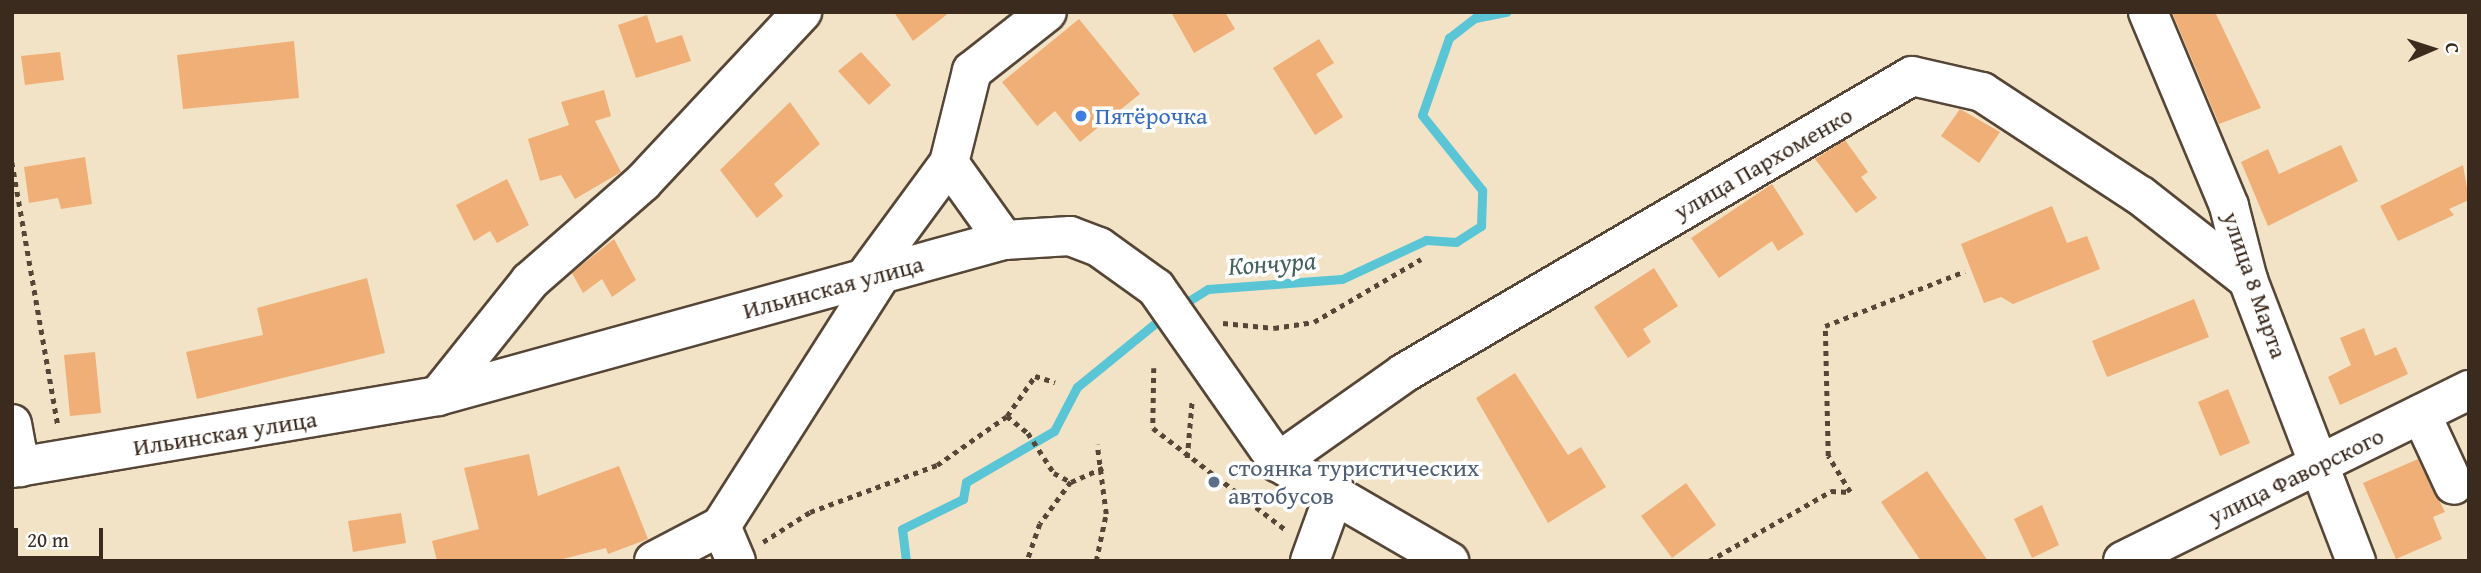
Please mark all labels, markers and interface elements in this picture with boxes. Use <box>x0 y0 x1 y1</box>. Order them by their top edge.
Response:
north arrow <box>2397 14 2467 84</box>
text: С <box>2439 42 2467 54</box>
street label: улица Пархоменко <box>1669 100 1857 226</box>
place label: Пятёрочка <box>1095 102 1208 130</box>
marker: Пятёрочка <box>1073 108 1089 124</box>
street label: улица 8 Марта <box>2216 208 2294 362</box>
water label: Кончура <box>1227 244 1317 282</box>
street label: Ильинская улица <box>740 249 926 325</box>
street label: Ильинская улица <box>131 404 319 462</box>
street label: улица Фаворского <box>2203 421 2389 531</box>
place label: стоянка туристических автобусов <box>1228 454 1479 510</box>
marker: стоянка туристических автобусов <box>1206 474 1222 490</box>
scale bar <box>18 514 107 558</box>
text: 20 m <box>27 524 69 555</box>

